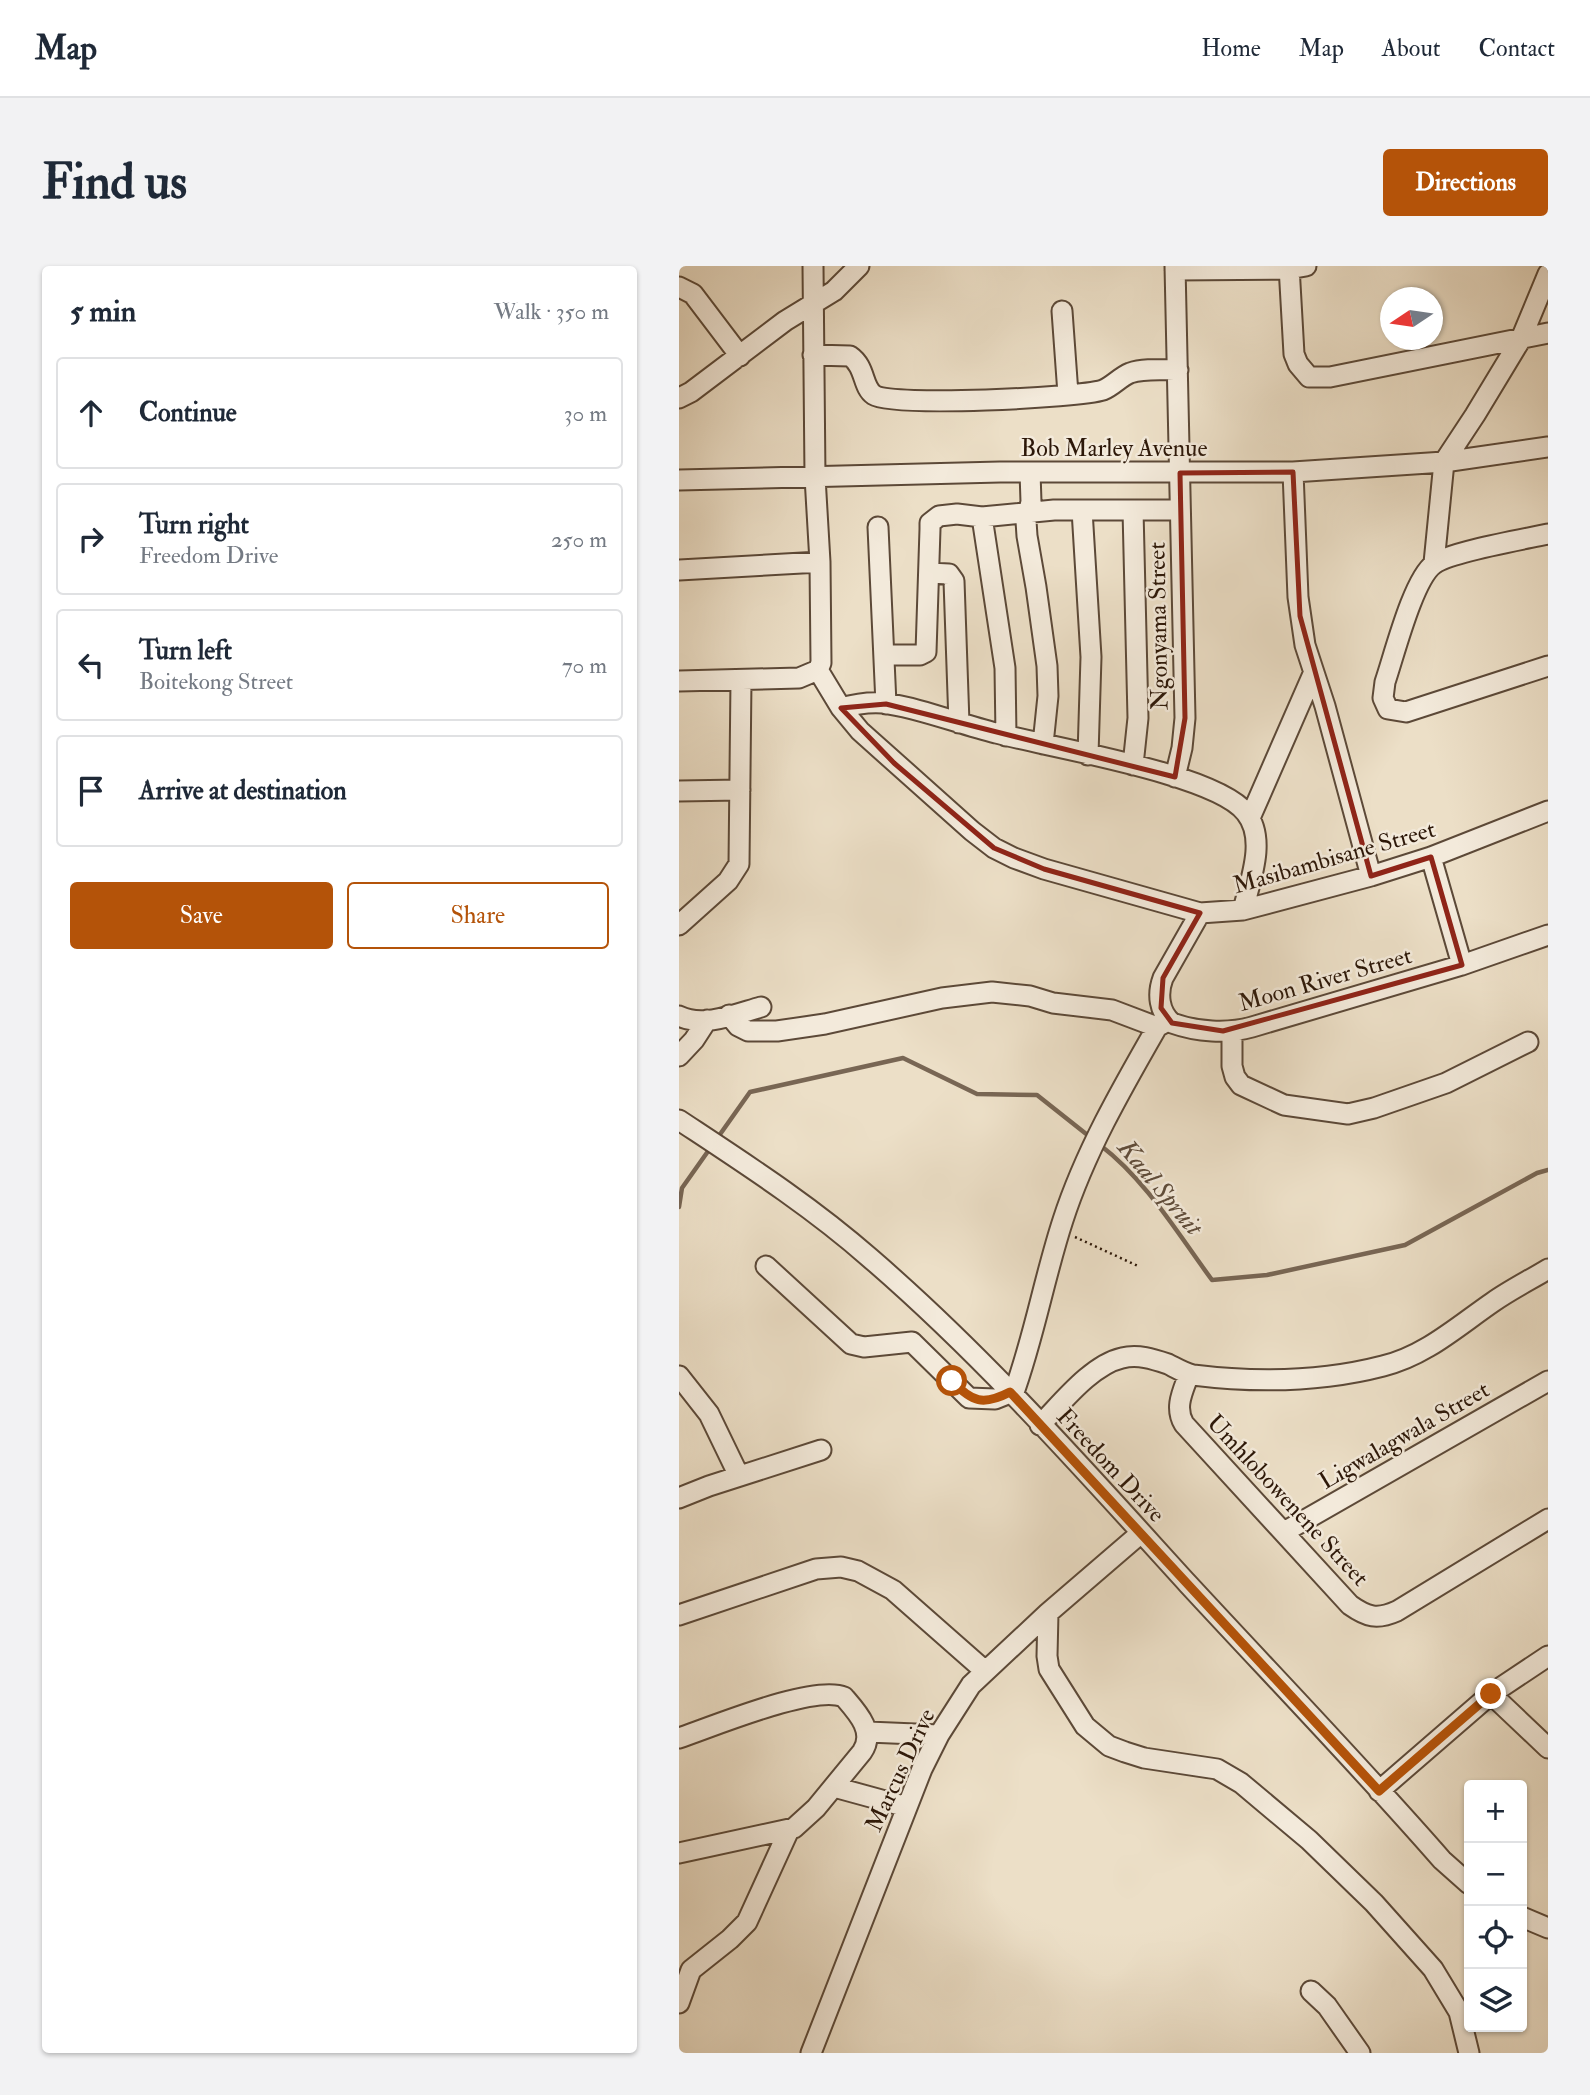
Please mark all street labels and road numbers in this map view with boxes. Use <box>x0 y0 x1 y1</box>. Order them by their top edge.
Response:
street label: Bob Marley Avenue <box>1020 433 1208 464</box>
street label: Ngonyama Street <box>1142 541 1175 710</box>
street label: Masibambisane Street <box>1229 814 1439 901</box>
street label: Moon River Street <box>1235 940 1416 1019</box>
street label: Ligwalagwala Street <box>1314 1374 1495 1497</box>
street label: Freedom Drive <box>1050 1402 1172 1529</box>
street label: Umhlobowenene Street <box>1200 1408 1375 1593</box>
street label: Marcus Drive <box>858 1704 942 1837</box>

